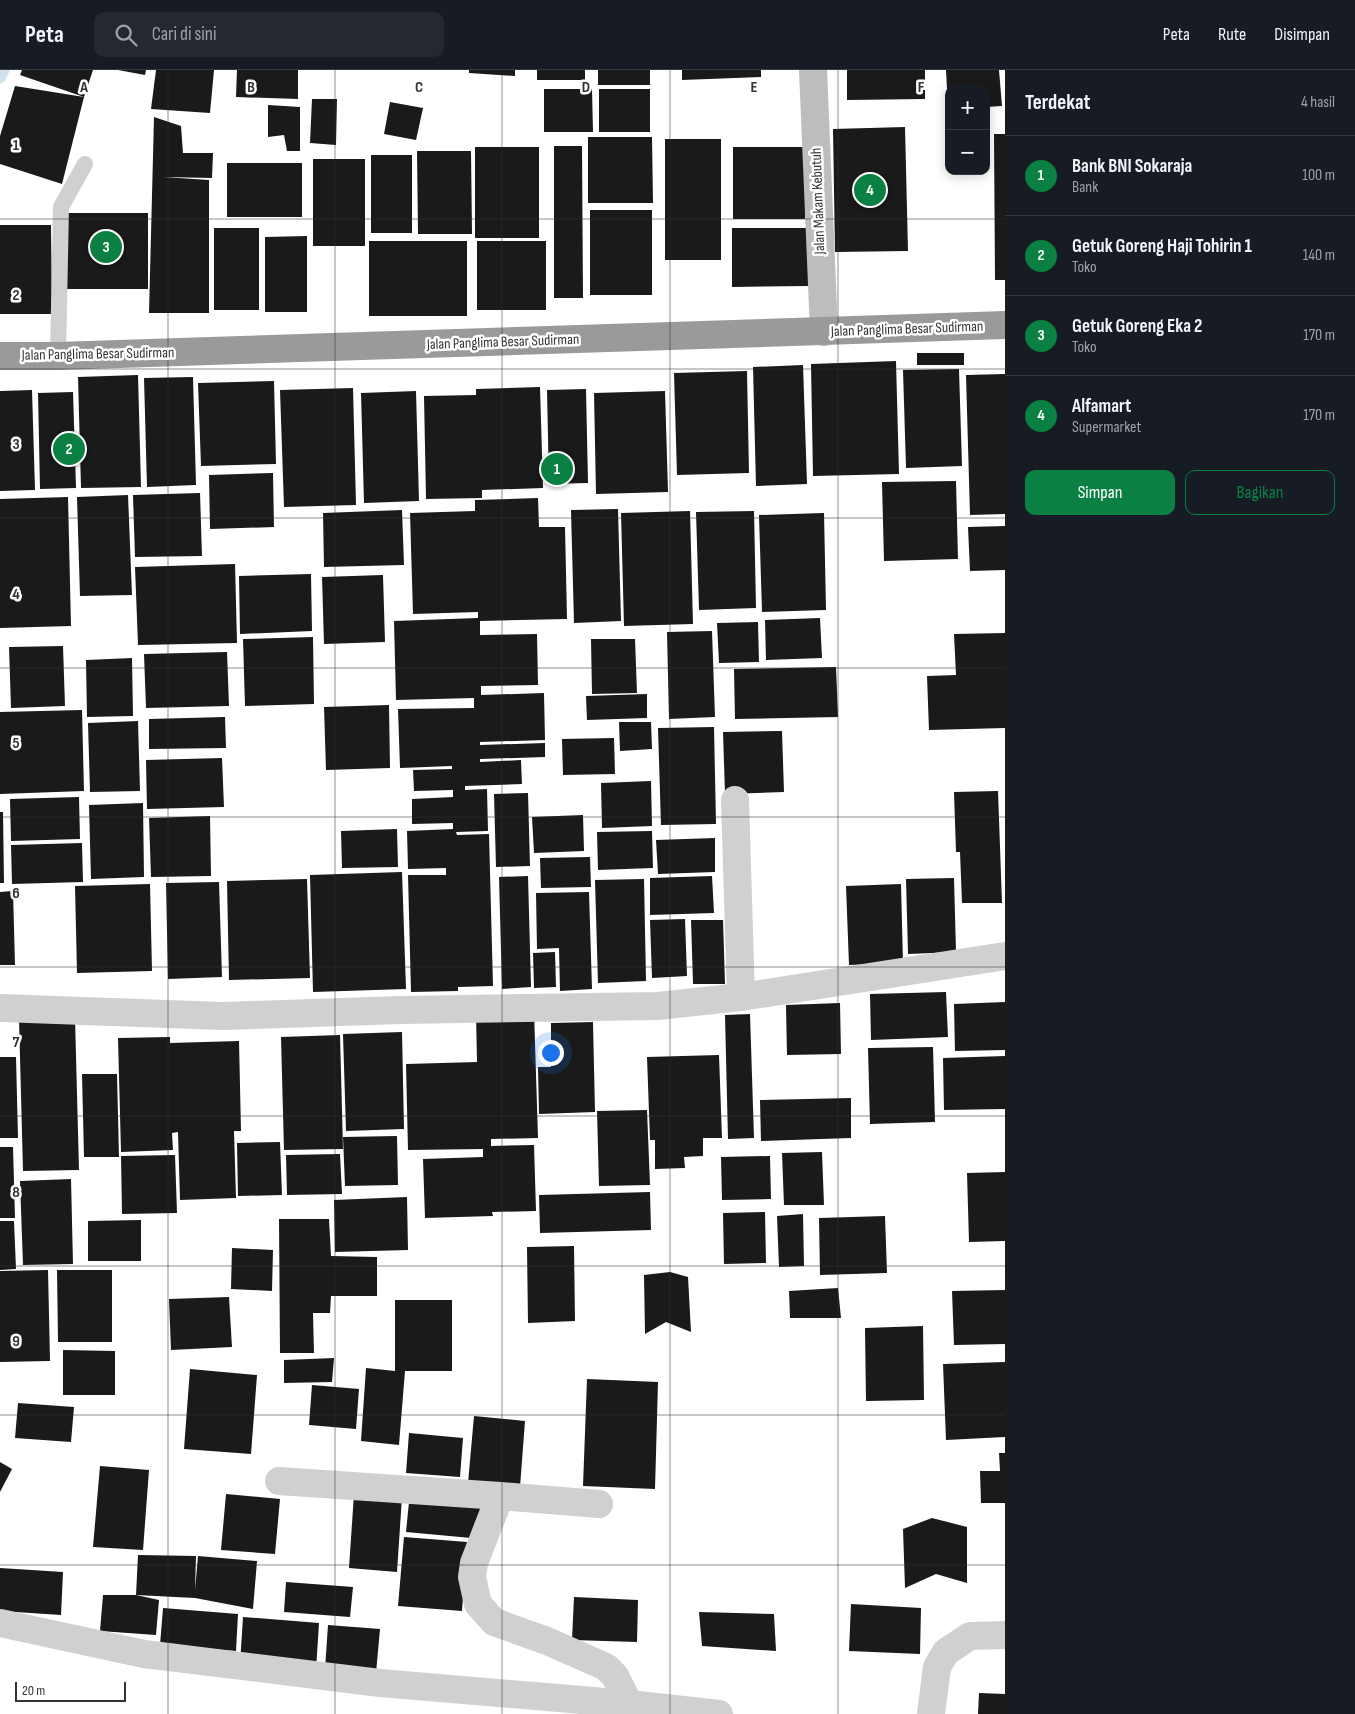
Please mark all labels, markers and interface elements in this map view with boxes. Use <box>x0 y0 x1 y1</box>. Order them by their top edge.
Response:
search box <box>94 12 444 57</box>
text: Peta <box>25 20 64 49</box>
icon: search <box>112 21 140 49</box>
text: Cari di sini <box>152 23 217 46</box>
text: Peta <box>1163 24 1190 45</box>
text: Rute <box>1218 24 1246 45</box>
text: Disimpan <box>1274 24 1330 45</box>
text: A <box>79 78 88 97</box>
text: B <box>247 78 255 97</box>
text: C <box>415 78 423 97</box>
text: D <box>582 78 590 97</box>
text: E <box>751 78 758 97</box>
text: F <box>918 78 925 97</box>
map controls <box>945 85 990 175</box>
button: + <box>945 85 990 130</box>
text: Terdekat <box>1025 90 1091 115</box>
text: 4 hasil <box>1301 93 1335 112</box>
button: − <box>945 130 990 175</box>
text: 1 <box>13 136 20 155</box>
street label: Jalan Makam Kebutuh <box>807 147 829 256</box>
text: Bank BNI Sokaraja <box>1072 155 1192 178</box>
text: 1 <box>1038 166 1044 185</box>
text: 100 m <box>1302 166 1335 185</box>
pin: 4 <box>854 171 886 209</box>
text: Bank <box>1072 178 1098 197</box>
pin: 3 <box>90 228 122 266</box>
text: Getuk Goreng Haji Tohirin 1 <box>1072 235 1252 258</box>
text: 2 <box>1037 246 1045 265</box>
text: 140 m <box>1303 246 1335 265</box>
text: Toko <box>1072 258 1097 277</box>
text: 2 <box>12 286 20 305</box>
text: Getuk Goreng Eka 2 <box>1072 315 1202 338</box>
street label: Jalan Panglima Besar Sudirman <box>829 317 984 341</box>
text: 3 <box>1037 326 1045 345</box>
text: 170 m <box>1303 326 1335 345</box>
street label: Jalan Panglima Besar Sudirman <box>425 330 580 354</box>
text: Toko <box>1072 338 1097 357</box>
street label: Jalan Panglima Besar Sudirman <box>21 343 174 365</box>
text: Alfamart <box>1072 395 1131 418</box>
text: 4 <box>1037 406 1045 425</box>
text: 170 m <box>1303 406 1335 425</box>
text: Supermarket <box>1072 418 1141 437</box>
pin: 2 <box>53 430 85 468</box>
text: 3 <box>12 435 20 454</box>
pin: 1 <box>541 450 573 488</box>
button: Simpan <box>1025 470 1175 515</box>
button: Bagikan <box>1185 470 1335 515</box>
text: 4 <box>12 585 20 604</box>
text: 5 <box>12 734 20 753</box>
text: 6 <box>12 884 20 903</box>
text: 7 <box>13 1033 20 1052</box>
your location <box>538 1040 564 1066</box>
text: 8 <box>12 1183 20 1202</box>
text: 9 <box>12 1332 20 1351</box>
scale bar <box>15 1679 126 1702</box>
text: 20 m <box>22 1682 45 1699</box>

